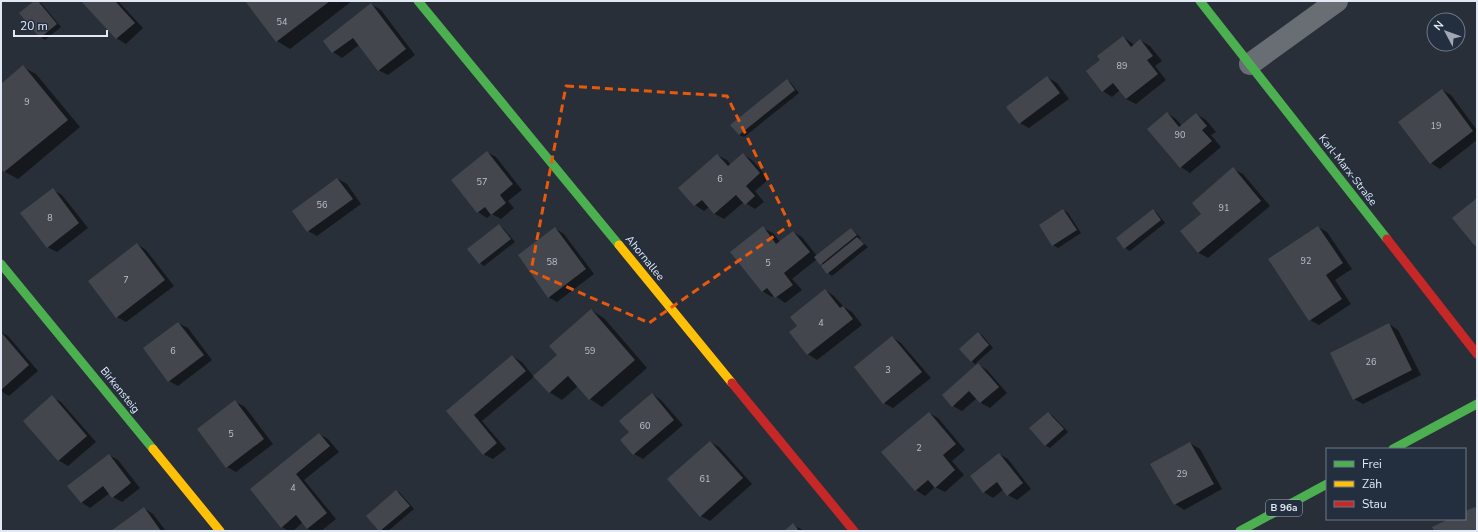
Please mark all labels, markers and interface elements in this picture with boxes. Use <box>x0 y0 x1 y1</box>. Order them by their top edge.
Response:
scale bar <box>14 12 107 38</box>
north arrow <box>1426 12 1466 52</box>
house number: 54 <box>277 16 288 28</box>
text: 20 m <box>20 18 48 34</box>
text: N <box>1430 18 1447 34</box>
house number: 89 <box>1117 60 1127 72</box>
house number: 9 <box>24 96 30 108</box>
house number: 19 <box>1431 120 1441 132</box>
house number: 90 <box>1175 129 1185 141</box>
street label: Karl-Marx-Straße <box>1315 131 1381 209</box>
house number: 6 <box>717 173 723 185</box>
house number: 57 <box>477 176 487 188</box>
house number: 56 <box>317 199 327 211</box>
house number: 91 <box>1219 202 1229 214</box>
house number: 8 <box>47 212 53 224</box>
street label: Ahornallee <box>622 232 668 284</box>
house number: 92 <box>1301 255 1311 267</box>
house number: 58 <box>547 256 557 268</box>
house number: 5 <box>765 257 771 269</box>
house number: 7 <box>123 274 129 286</box>
house number: 4 <box>818 317 824 329</box>
house number: 6 <box>170 345 176 357</box>
house number: 59 <box>585 345 595 357</box>
house number: 26 <box>1366 356 1376 368</box>
street label: Birkensteig <box>97 364 143 416</box>
house number: 3 <box>885 364 891 376</box>
house number: 60 <box>640 420 650 432</box>
house number: 5 <box>228 428 234 440</box>
house number: 2 <box>916 442 922 454</box>
legend <box>1326 448 1466 520</box>
text: Frei <box>1362 456 1382 472</box>
house number: 29 <box>1177 468 1187 480</box>
house number: 61 <box>700 473 710 485</box>
text: Zäh <box>1362 476 1382 492</box>
house number: 4 <box>290 482 296 494</box>
text: Stau <box>1362 496 1387 512</box>
road number: B 96a <box>1266 500 1302 516</box>

